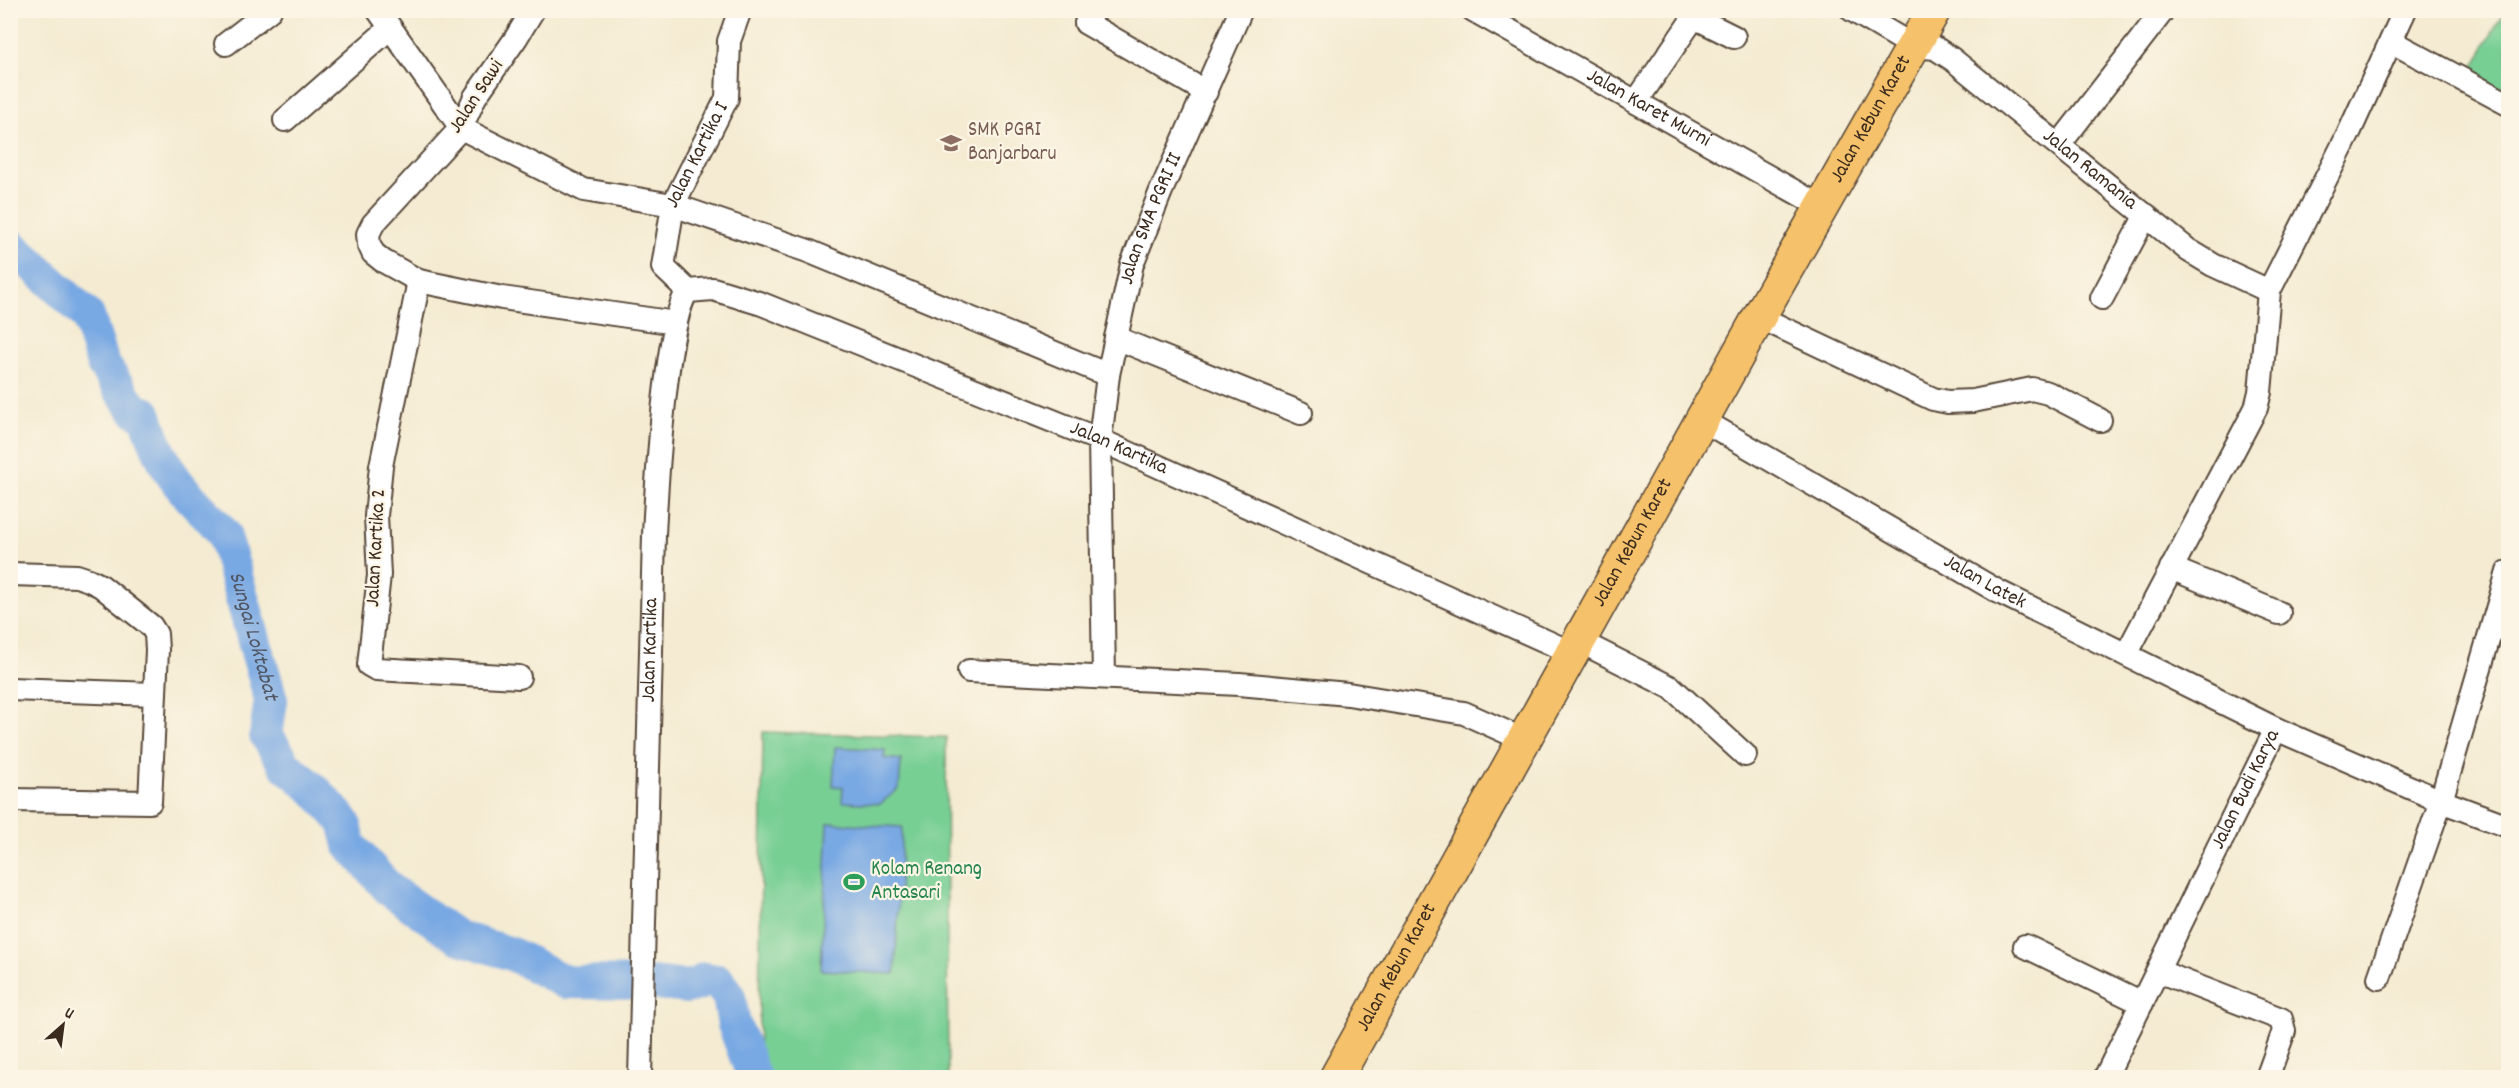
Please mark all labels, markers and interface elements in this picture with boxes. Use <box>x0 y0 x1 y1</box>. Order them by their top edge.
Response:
street label: Jalan Kebun Karet <box>1823 50 1920 189</box>
street label: Jalan Sawi <box>442 54 512 140</box>
street label: Jalan Karet Murni <box>1580 62 1716 156</box>
street label: Jalan Kartika I <box>659 97 738 214</box>
place label: SMK PGRI Banjarbaru <box>968 116 1056 170</box>
street label: Jalan Ramania <box>2035 123 2144 219</box>
school or university icon: SMK PGRI Banjarbaru <box>939 131 963 155</box>
street label: Jalan SMA PGRI II <box>1113 148 1191 288</box>
street label: Jalan Kartika <box>1065 414 1173 484</box>
street label: Jalan Kebun Karet <box>1586 473 1681 613</box>
street label: Jalan Kartika 2 <box>359 488 395 608</box>
street label: Jalan Latek <box>1937 548 2031 618</box>
water label: Sungai Loktabat <box>220 568 286 706</box>
street label: Jalan Kartika <box>635 596 667 703</box>
street label: Jalan Budi Karya <box>2204 724 2289 855</box>
place label: Kolam Renang Antasari <box>871 855 982 909</box>
sports icon: Kolam Renang Antasari <box>842 870 866 894</box>
street label: Jalan Kebun Karet <box>1349 898 1445 1038</box>
north arrow <box>33 995 93 1055</box>
text: U <box>60 1002 78 1026</box>

